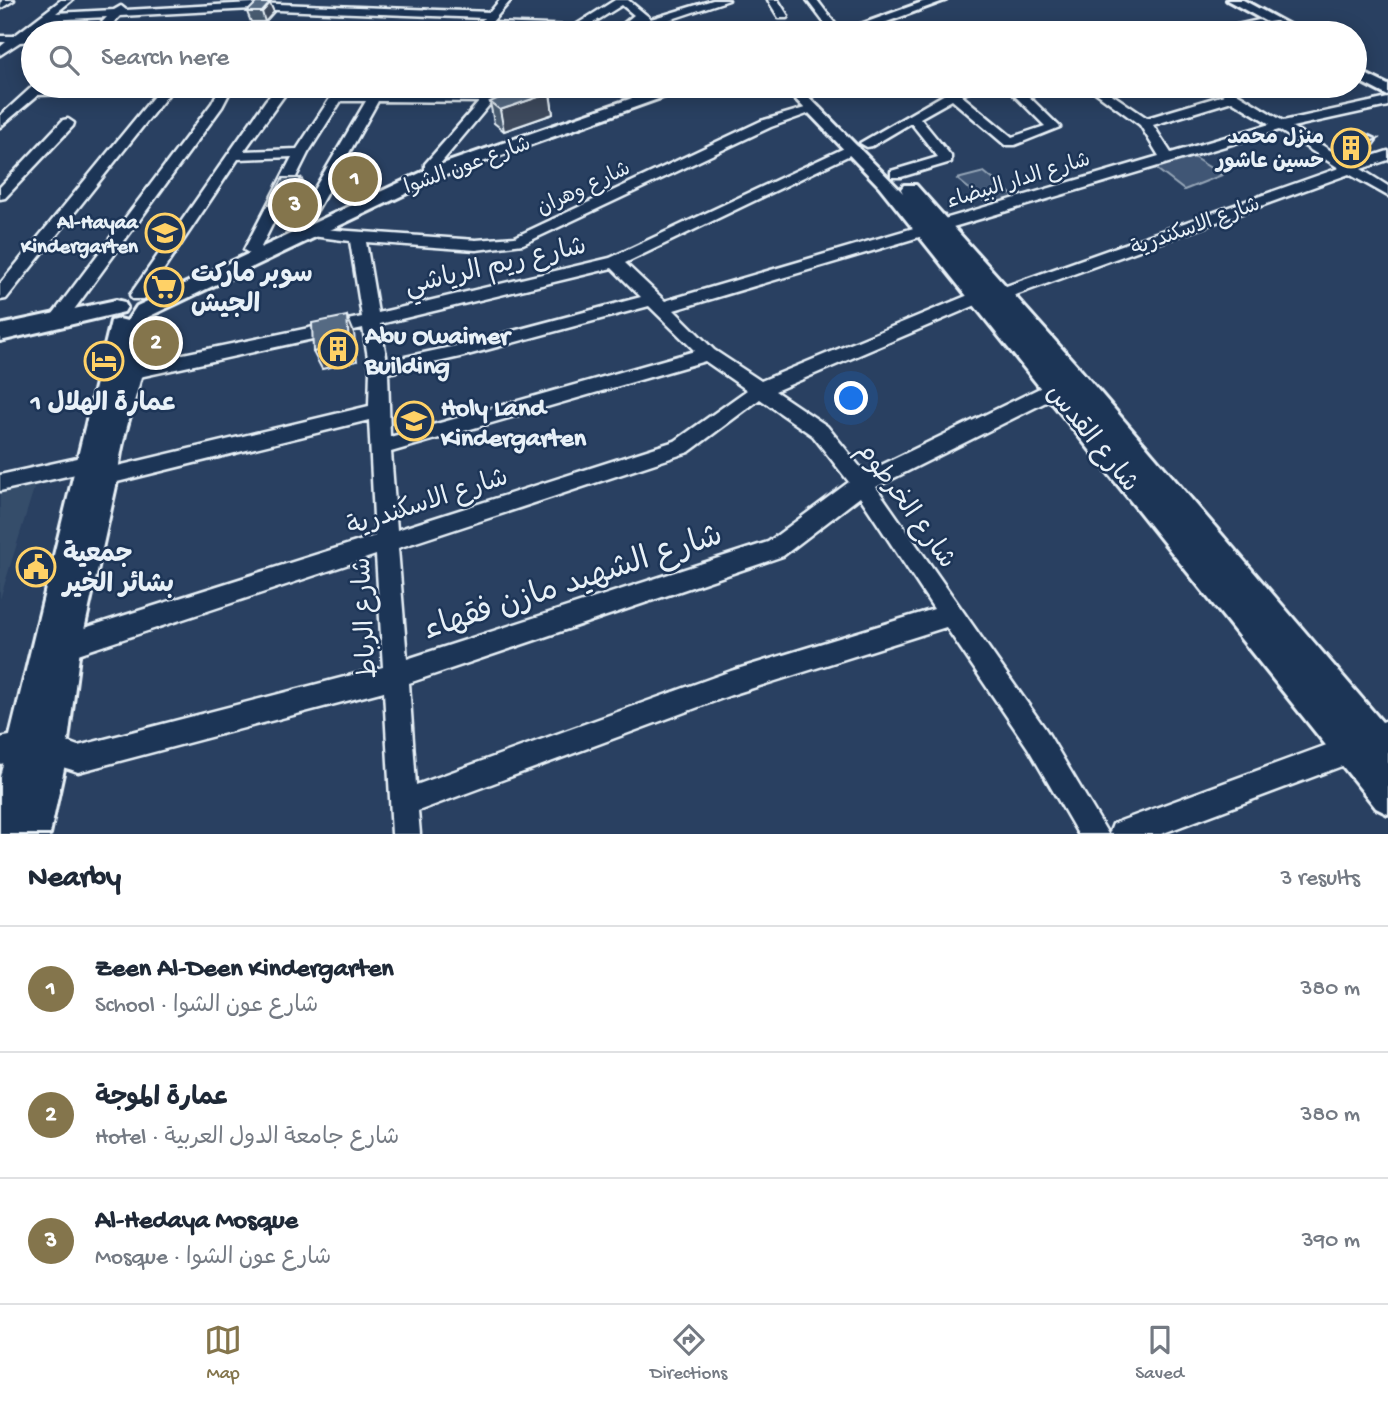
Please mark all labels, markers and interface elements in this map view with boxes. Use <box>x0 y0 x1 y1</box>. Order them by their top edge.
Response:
search box <box>21 21 1367 98</box>
icon: search <box>45 41 83 79</box>
text: Search here <box>101 44 229 75</box>
place label: منزل محمد حسين عاشور <box>1214 127 1324 176</box>
building icon: منزل محمد حسين عاشور <box>1330 127 1372 169</box>
street label: شارع عون الشوا <box>402 133 535 202</box>
street label: شارع الدار البيضاء <box>944 149 1094 216</box>
pin: 1 <box>332 153 378 205</box>
street label: شارع وهران <box>534 158 635 223</box>
pin: 3 <box>272 179 318 231</box>
street label: شارع الاسكندرية <box>1128 193 1264 263</box>
place label: Al-Hayaa Kindergarten <box>20 212 139 261</box>
school or university icon: Al-Hayaa Kindergarten <box>144 212 186 254</box>
street label: شارع ريم الرياشي <box>402 232 590 307</box>
place label: سوبر ماركت الجيش <box>191 261 313 322</box>
supermarket icon: سوبر ماركت الجيش <box>143 266 185 308</box>
pin: 2 <box>133 317 179 369</box>
place label: Abu Owaimer Building <box>364 323 512 384</box>
building icon: Abu Owaimer Building <box>317 328 359 370</box>
hotel icon: عمارة الهلال 1 <box>83 340 125 382</box>
street label: شارع القدس <box>1038 380 1144 500</box>
your location <box>834 381 868 415</box>
place label: عمارة الهلال 1 <box>30 390 177 421</box>
place label: Holy Land Kindergarten <box>440 395 587 456</box>
school or university icon: Holy Land Kindergarten <box>393 400 435 442</box>
street label: شارع الخرطوم <box>848 437 961 576</box>
street label: شارع الاسكندرية <box>344 464 513 545</box>
street label: شارع الشهيد مازن فقهاء <box>419 518 728 651</box>
place label: جمعية بشائر الخير <box>61 540 174 602</box>
public building icon: جمعية بشائر الخير <box>15 546 57 588</box>
street label: شارع الرباط <box>349 556 386 679</box>
text: Nearby <box>28 862 121 897</box>
text: 3 results <box>1280 866 1360 893</box>
text: Zeen Al-Deen Kindergarten <box>95 955 394 986</box>
text: 1 <box>46 976 56 1003</box>
text: 380 m <box>1301 976 1360 1003</box>
text: School · شارع عون الشوا <box>95 993 318 1020</box>
text: عمارة الموجة <box>95 1084 229 1115</box>
text: 2 <box>45 1102 57 1129</box>
text: 380 m <box>1301 1102 1360 1129</box>
text: Hotel · شارع جامعة الدول العربية <box>95 1125 399 1152</box>
text: Al-Hedaya Mosque <box>95 1207 298 1238</box>
text: 3 <box>45 1228 57 1255</box>
text: 390 m <box>1302 1228 1360 1255</box>
text: Mosque · شارع عون الشوا <box>95 1245 331 1272</box>
tab: Map <box>204 1321 242 1386</box>
tab: Directions <box>650 1321 727 1386</box>
tab: Saved <box>1135 1321 1184 1386</box>

